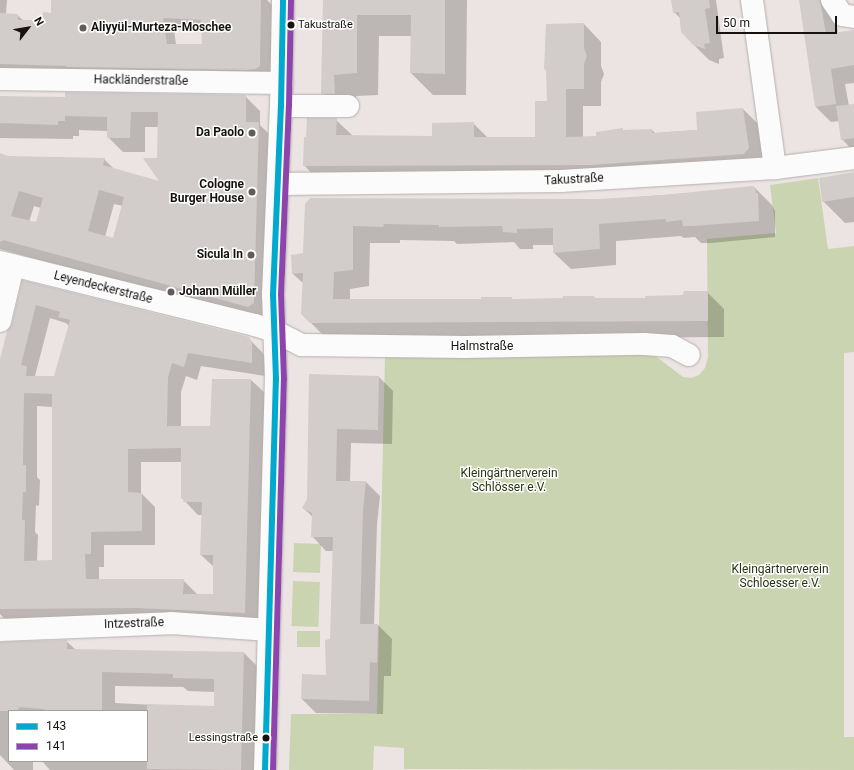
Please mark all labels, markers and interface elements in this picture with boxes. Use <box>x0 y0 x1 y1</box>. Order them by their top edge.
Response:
north arrow <box>8 8 48 48</box>
scale bar <box>718 8 839 34</box>
text: N <box>31 15 46 28</box>
text: 50 m <box>723 16 750 30</box>
place label: Takustraße <box>298 18 353 32</box>
marker: Takustraße <box>286 20 296 30</box>
place label: Aliyyül-Murteza-Moschee <box>91 21 231 35</box>
marker: Aliyyül-Murteza-Moschee <box>78 23 88 33</box>
street label: Hackländerstraße <box>94 73 188 89</box>
place label: Da Paolo <box>196 126 244 140</box>
marker: Da Paolo <box>247 128 257 138</box>
street label: Takustraße <box>544 171 604 189</box>
place label: Cologne Burger House <box>170 178 244 206</box>
marker: Cologne Burger House <box>247 187 257 197</box>
place label: Sicula In <box>197 248 243 262</box>
marker: Sicula In <box>246 250 256 260</box>
street label: Leyendeckerstraße <box>52 269 154 307</box>
place label: Johann Müller <box>179 285 257 299</box>
marker: Johann Müller <box>166 287 176 297</box>
street label: Halmstraße <box>451 340 513 354</box>
park label: Kleingärtnerverein Schlösser e.V. <box>460 467 558 495</box>
park label: Kleingärtnerverein Schloesser e.V. <box>731 563 829 591</box>
street label: Intzestraße <box>104 616 164 632</box>
legend <box>8 710 148 762</box>
text: 143 <box>46 719 66 733</box>
place label: Lessingstraße <box>189 731 258 745</box>
marker: Lessingstraße <box>261 733 271 743</box>
text: 141 <box>46 739 66 753</box>

